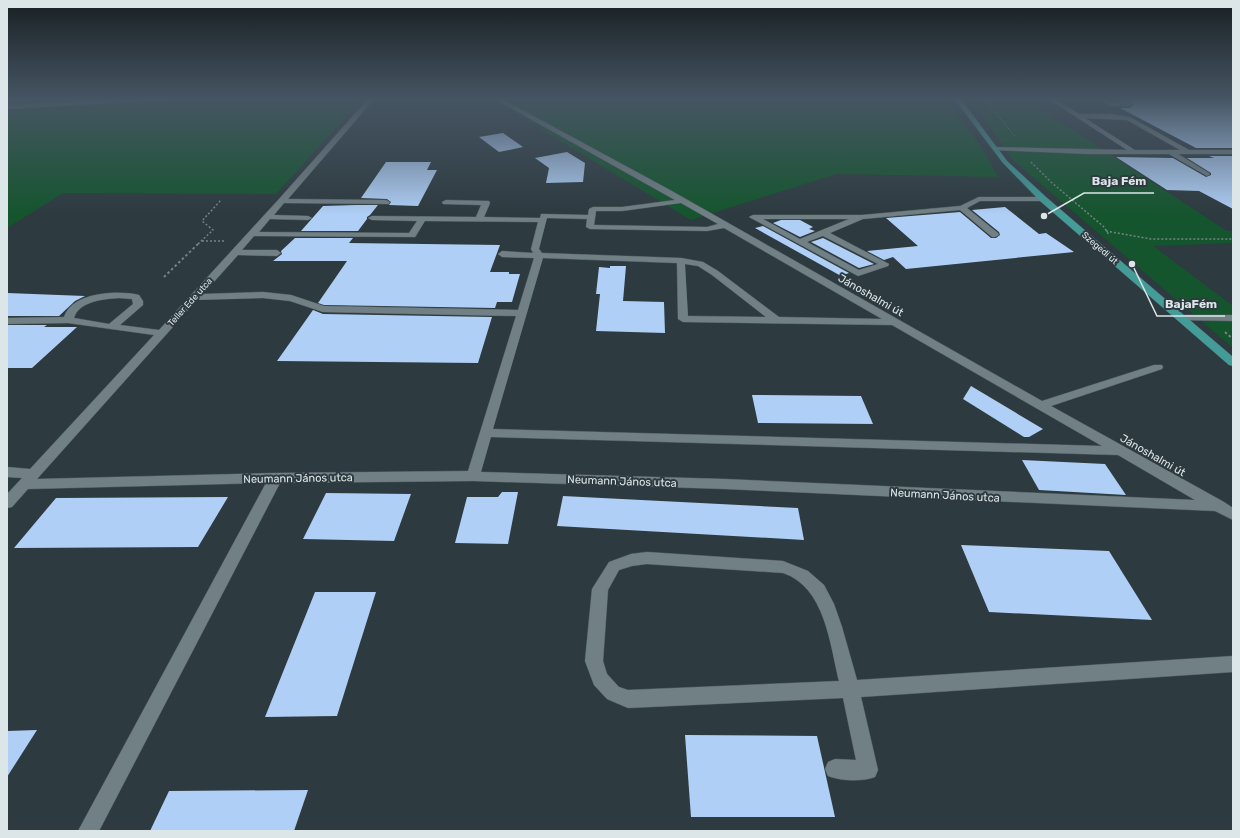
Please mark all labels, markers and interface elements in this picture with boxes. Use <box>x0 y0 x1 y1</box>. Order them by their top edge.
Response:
callout: Baja Fém <box>1084 169 1154 193</box>
text: Baja Fém <box>1092 174 1146 188</box>
street label: Szegedi út <box>1080 230 1120 267</box>
street label: Jánoshalmi út <box>836 272 906 320</box>
street label: Teller Ede utca <box>166 276 214 328</box>
callout: BajaFém <box>1157 292 1225 316</box>
text: BajaFém <box>1165 297 1217 311</box>
street label: Jánoshalmi út <box>1118 432 1188 480</box>
street label: Neumann János utca <box>243 471 353 486</box>
street label: Neumann János utca <box>567 473 677 490</box>
street label: Neumann János utca <box>890 486 1000 505</box>

